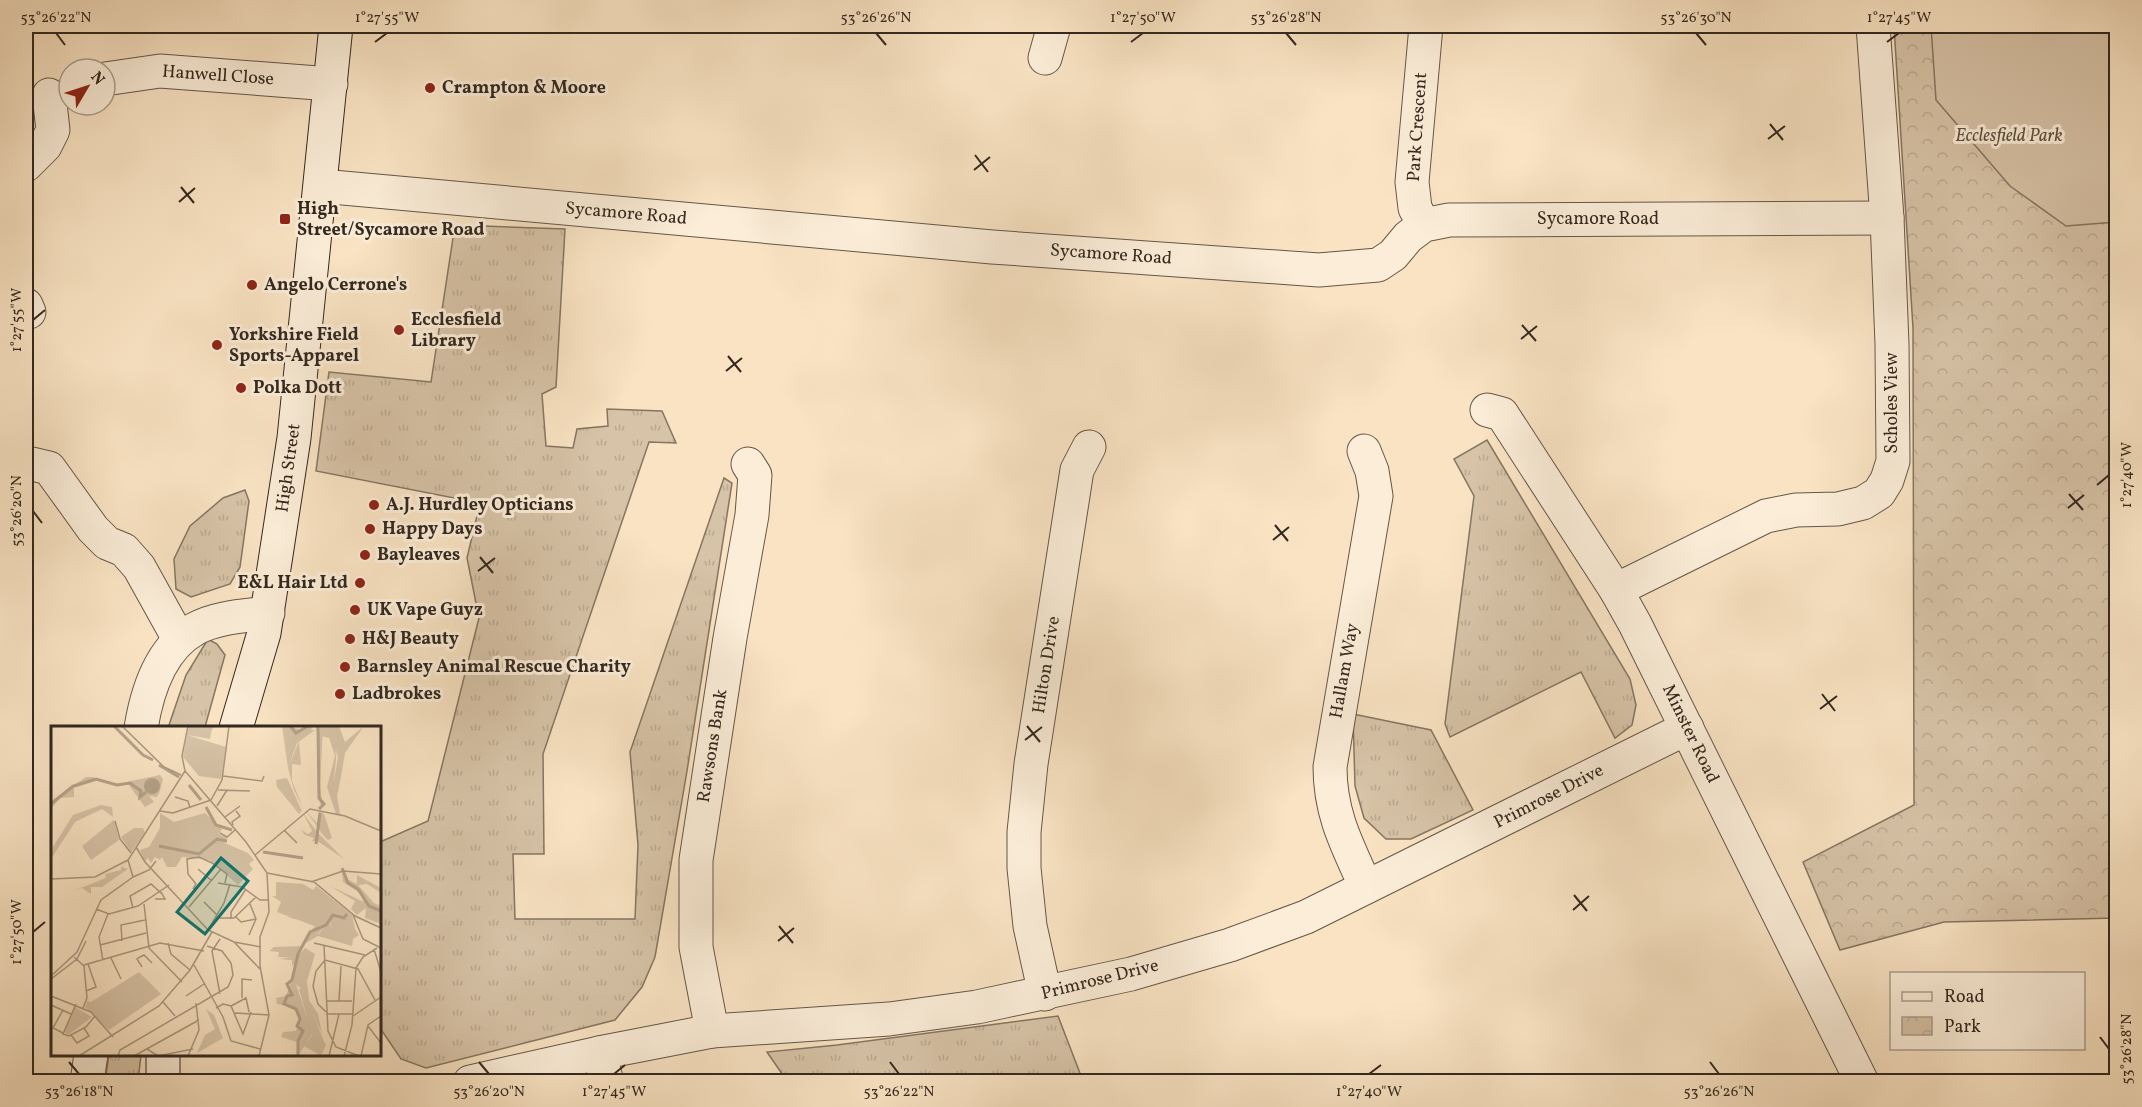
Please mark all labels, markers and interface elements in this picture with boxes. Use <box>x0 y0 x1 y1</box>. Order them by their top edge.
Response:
text: 53°26'22"N <box>21 8 91 29</box>
text: 1°27'55"W <box>355 8 419 29</box>
text: 53°26'26"N <box>841 8 911 29</box>
text: 1°27'50"W <box>1110 8 1176 29</box>
text: 53°26'28"N <box>1251 8 1321 29</box>
text: 53°26'30"N <box>1660 8 1732 29</box>
text: 1°27'45"W <box>1867 8 1931 29</box>
north arrow <box>57 57 117 117</box>
street label: Hanwell Close <box>161 60 275 92</box>
text: N <box>85 67 110 91</box>
street label: Park Crescent <box>1402 71 1434 183</box>
place label: Crampton & Moore <box>442 76 606 101</box>
marker: Crampton & Moore <box>423 81 437 95</box>
park label: Ecclesfield Park <box>1955 124 2063 149</box>
street label: Sycamore Road <box>564 196 688 232</box>
place label: High Street/Sycamore Road <box>297 197 485 243</box>
street label: Sycamore Road <box>1537 207 1659 232</box>
marker: High Street/Sycamore Road <box>278 212 292 226</box>
street label: Sycamore Road <box>1049 238 1173 272</box>
place label: Angelo Cerrone's <box>264 273 407 298</box>
marker: Angelo Cerrone's <box>245 278 259 292</box>
text: 1°27'55"W <box>7 288 28 352</box>
place label: Ecclesfield Library <box>411 308 501 354</box>
place label: Yorkshire Field Sports-Apparel <box>229 323 359 369</box>
marker: Ecclesfield Library <box>392 323 406 337</box>
marker: Yorkshire Field Sports-Apparel <box>210 338 224 352</box>
street label: Scholes View <box>1880 352 1905 454</box>
place label: Polka Dott <box>253 376 342 401</box>
marker: Polka Dott <box>234 381 248 395</box>
street label: High Street <box>270 422 308 514</box>
text: 1°27'40"W <box>2117 442 2138 508</box>
text: 53°26'20"N <box>7 475 28 547</box>
place label: A.J. Hurdley Opticians <box>386 493 574 518</box>
marker: A.J. Hurdley Opticians <box>367 498 381 512</box>
place label: Happy Days <box>382 517 482 542</box>
marker: Happy Days <box>363 522 377 536</box>
place label: Bayleaves <box>377 543 460 568</box>
marker: Bayleaves <box>358 548 372 562</box>
place label: E&L Hair Ltd <box>238 571 348 596</box>
marker: E&L Hair Ltd <box>353 576 367 590</box>
place label: UK Vape Guyz <box>367 598 483 623</box>
marker: UK Vape Guyz <box>348 603 362 617</box>
street label: Hilton Drive <box>1027 614 1067 716</box>
street label: Hallam Way <box>1324 621 1366 721</box>
place label: H&J Beauty <box>362 627 459 652</box>
marker: H&J Beauty <box>343 632 357 646</box>
place label: Barnsley Animal Rescue Charity <box>357 655 631 680</box>
marker: Barnsley Animal Rescue Charity <box>338 660 352 674</box>
street label: Minster Road <box>1655 680 1725 788</box>
place label: Ladbrokes <box>352 682 441 707</box>
marker: Ladbrokes <box>333 687 347 701</box>
street label: Rawsons Bank <box>692 687 734 805</box>
inset map <box>51 726 381 1056</box>
street label: Primrose Drive <box>1490 759 1608 835</box>
text: 1°27'50"W <box>7 899 28 965</box>
street label: Primrose Drive <box>1039 953 1161 1007</box>
legend <box>1890 972 2085 1050</box>
text: Road <box>1944 985 1985 1010</box>
text: 53°26'28"N <box>2117 1014 2138 1084</box>
text: Park <box>1944 1015 1981 1040</box>
text: 53°26'18"N <box>45 1082 113 1103</box>
text: 53°26'20"N <box>453 1082 525 1103</box>
text: 1°27'45"W <box>582 1082 646 1103</box>
text: 53°26'22"N <box>864 1082 934 1103</box>
text: 1°27'40"W <box>1336 1082 1402 1103</box>
text: 53°26'26"N <box>1684 1082 1754 1103</box>

